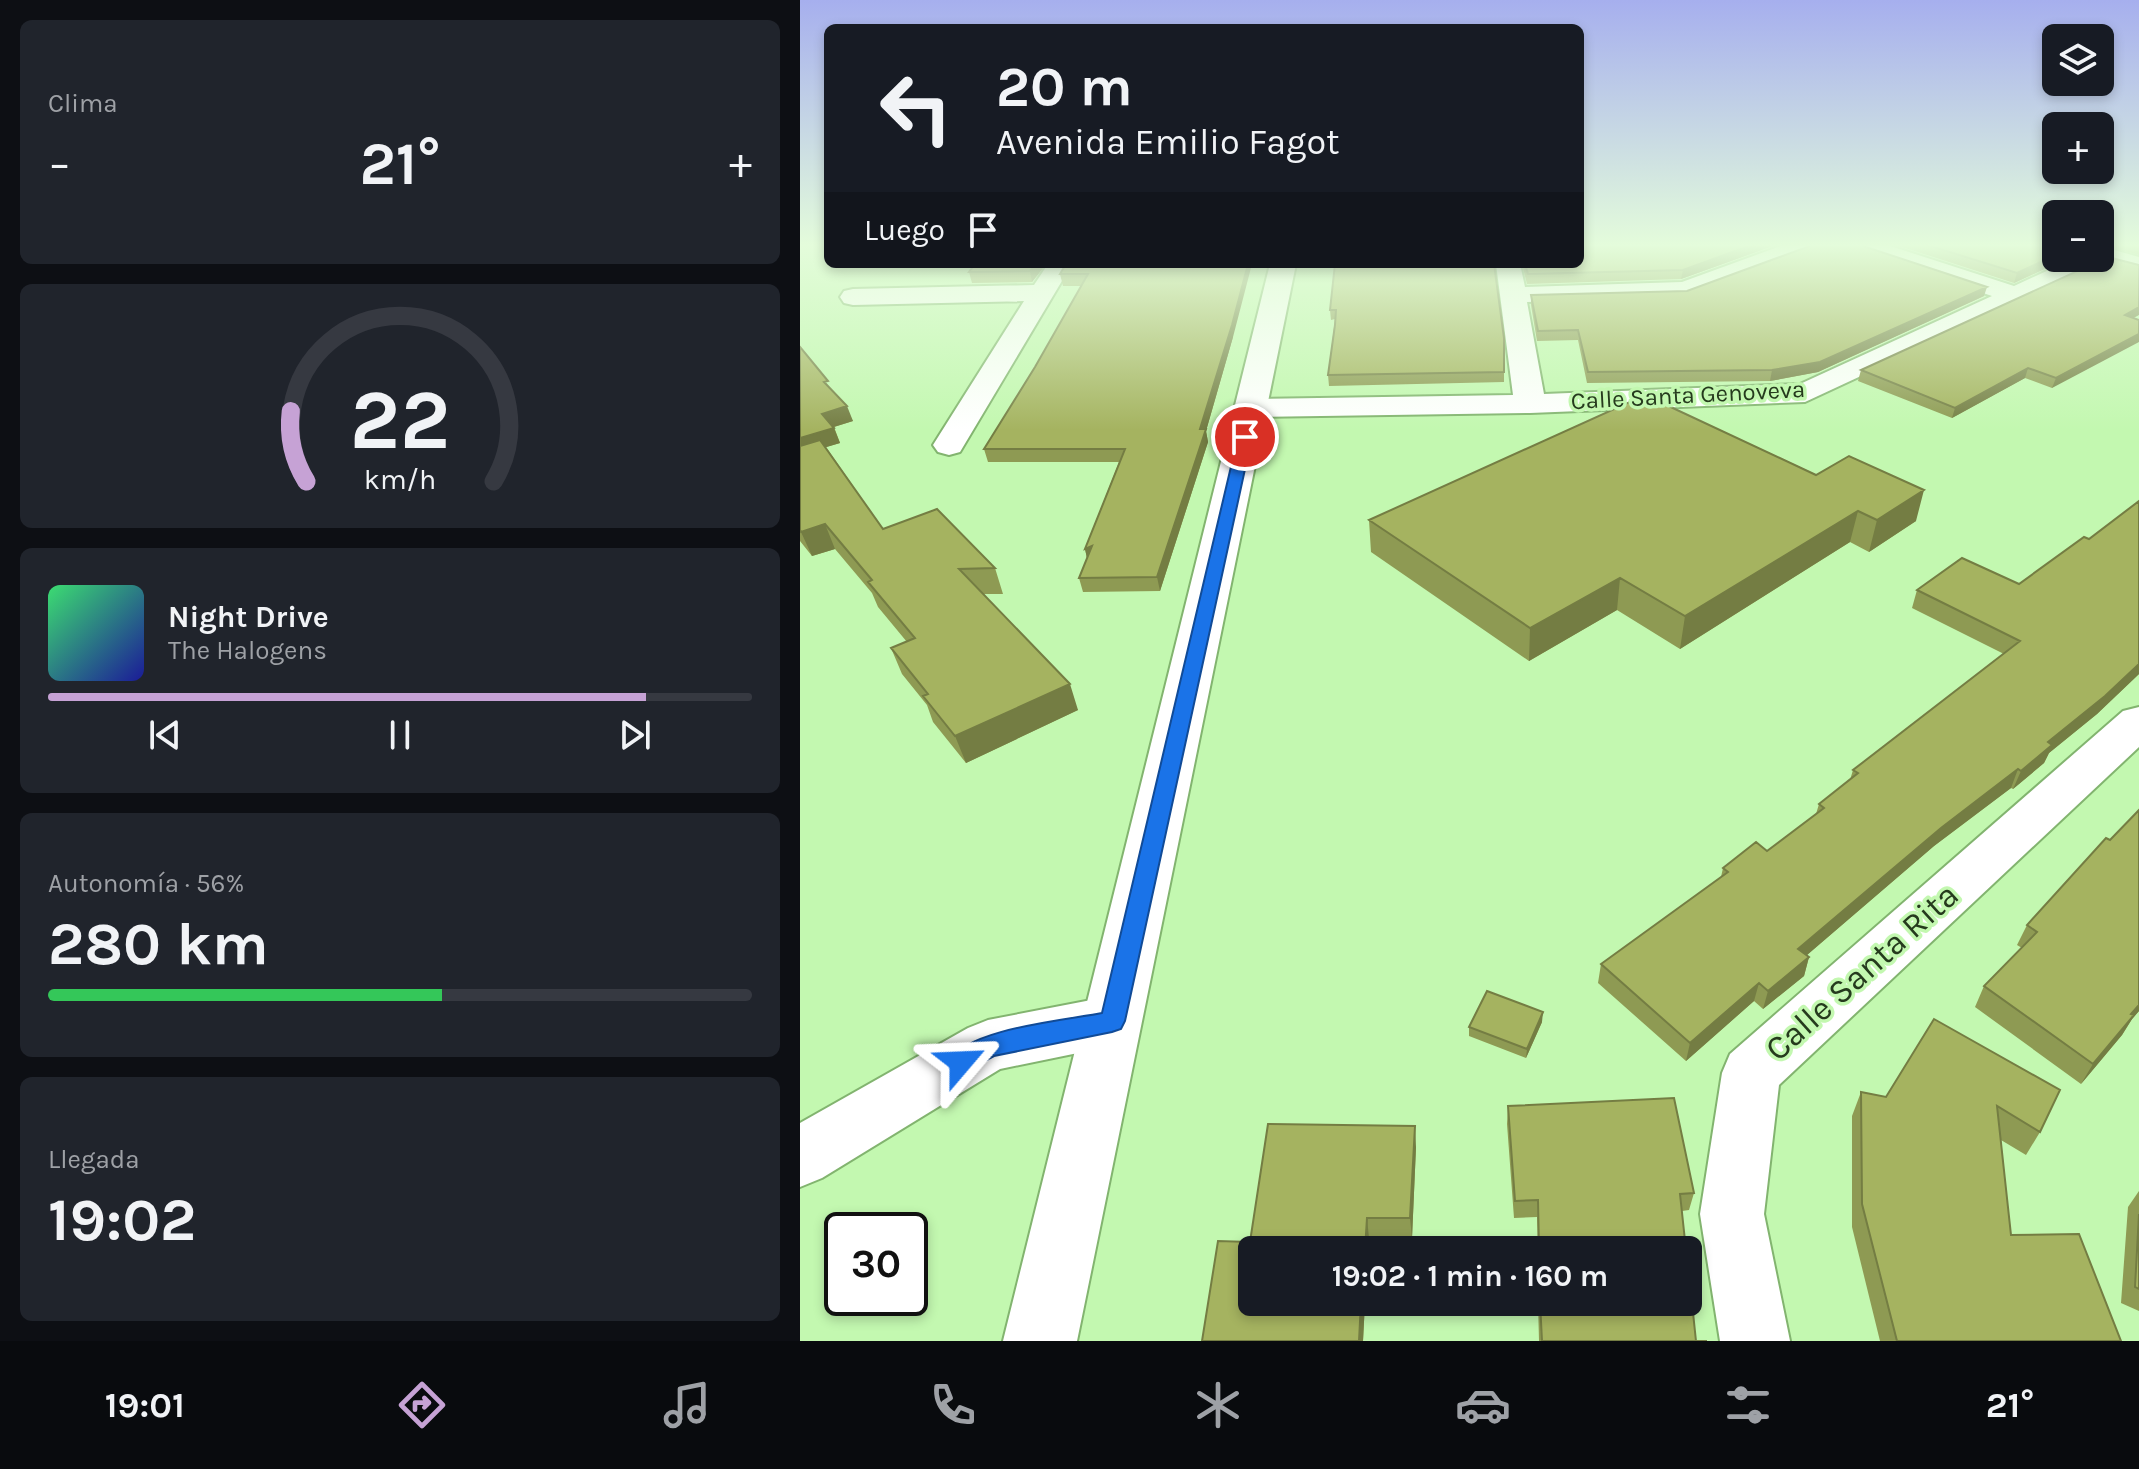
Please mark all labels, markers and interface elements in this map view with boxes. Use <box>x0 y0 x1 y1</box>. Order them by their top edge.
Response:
map controls <box>2042 24 2114 272</box>
button: layers <box>2042 24 2114 96</box>
text: 20 m <box>996 54 1133 119</box>
icon: left <box>864 56 968 160</box>
text: Clima <box>48 88 118 119</box>
button: + <box>2042 112 2114 184</box>
text: Avenida Emilio Fagot <box>996 121 1340 163</box>
text: 21° <box>360 129 441 199</box>
text: − <box>48 138 71 189</box>
text: + <box>729 138 752 189</box>
button: − <box>2042 200 2114 272</box>
icon: arrive <box>961 208 1005 252</box>
text: Luego <box>864 212 945 248</box>
text: 22 <box>350 372 450 469</box>
street label: Calle Santa Genoveva <box>1570 375 1806 415</box>
pin <box>1211 403 1279 471</box>
icon: arrive <box>1223 415 1267 459</box>
text: km/h <box>364 463 436 496</box>
text: Night Drive <box>168 599 329 635</box>
text: The Halogens <box>168 635 327 666</box>
icon: previous <box>143 713 187 757</box>
icon: pause <box>378 713 422 757</box>
icon: next <box>613 713 657 757</box>
text: Autonomía · 56% <box>48 868 244 899</box>
street label: Calle Santa Rita <box>1757 875 1967 1069</box>
text: 280 km <box>48 909 269 979</box>
position arrow <box>919 1020 1003 1104</box>
text: Llegada <box>48 1144 140 1175</box>
text: 19:02 <box>48 1185 196 1255</box>
speed limit sign: 30 <box>824 1212 928 1316</box>
text: 19:02 · 1 min · 160 m <box>1332 1258 1608 1294</box>
icon: directions <box>394 1377 450 1433</box>
icon: music <box>659 1377 715 1433</box>
icon: phone <box>925 1377 981 1433</box>
icon: climate <box>1190 1377 1246 1433</box>
icon: car <box>1455 1377 1511 1433</box>
icon: filters <box>1720 1377 1776 1433</box>
text: 19:01 <box>105 1384 185 1426</box>
text: 21° <box>1986 1384 2034 1426</box>

